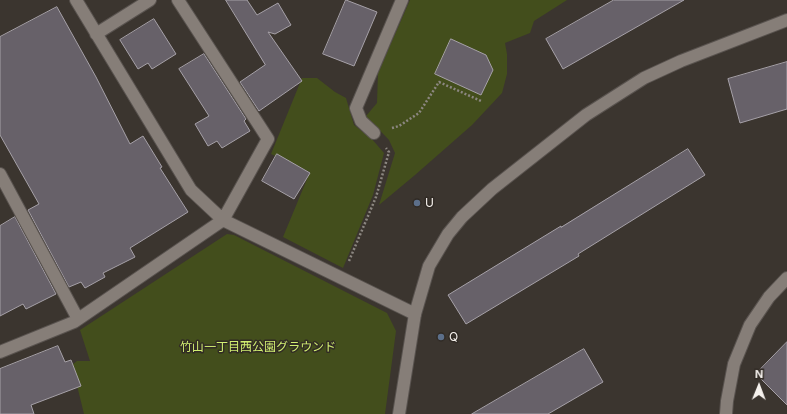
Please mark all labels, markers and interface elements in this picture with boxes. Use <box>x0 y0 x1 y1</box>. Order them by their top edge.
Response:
place label: U <box>425 196 434 210</box>
marker: U <box>412 198 422 208</box>
place label: Q <box>449 330 458 344</box>
marker: Q <box>436 332 446 342</box>
park label: 竹山一丁目西公園グラウンド <box>180 340 336 354</box>
north arrow <box>739 366 779 406</box>
text: N <box>755 367 764 381</box>

